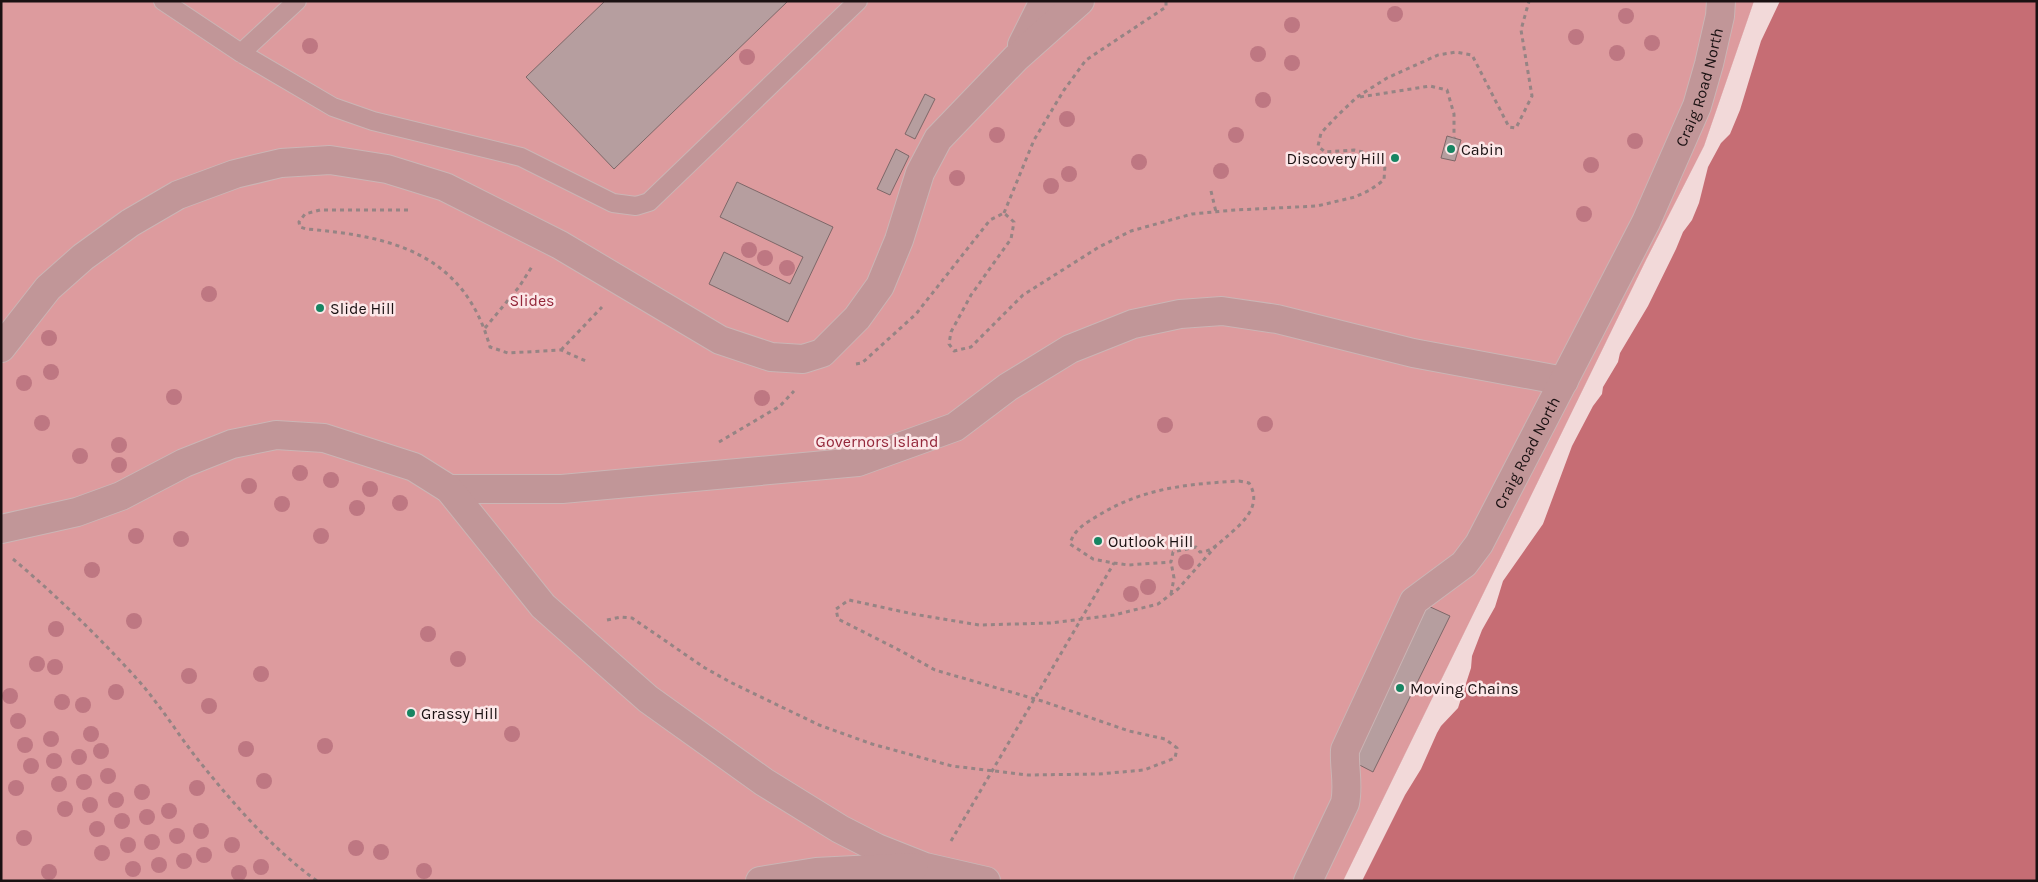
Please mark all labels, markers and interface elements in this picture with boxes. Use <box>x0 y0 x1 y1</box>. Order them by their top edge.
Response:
street label: Craig Road North <box>1671 26 1727 150</box>
place label: Cabin <box>1461 140 1504 159</box>
marker: Cabin <box>1445 143 1457 155</box>
place label: Discovery Hill <box>1287 149 1385 168</box>
marker: Discovery Hill <box>1389 152 1401 164</box>
park label: Slides <box>509 291 555 310</box>
place label: Slide Hill <box>330 299 395 318</box>
marker: Slide Hill <box>314 302 326 314</box>
street label: Craig Road North <box>1490 393 1564 512</box>
park label: Governors Island <box>816 432 938 451</box>
place label: Outlook Hill <box>1108 532 1193 551</box>
marker: Outlook Hill <box>1092 535 1104 547</box>
place label: Moving Chains <box>1410 679 1519 698</box>
marker: Moving Chains <box>1394 682 1406 694</box>
place label: Grassy Hill <box>421 704 498 723</box>
marker: Grassy Hill <box>405 707 417 719</box>

